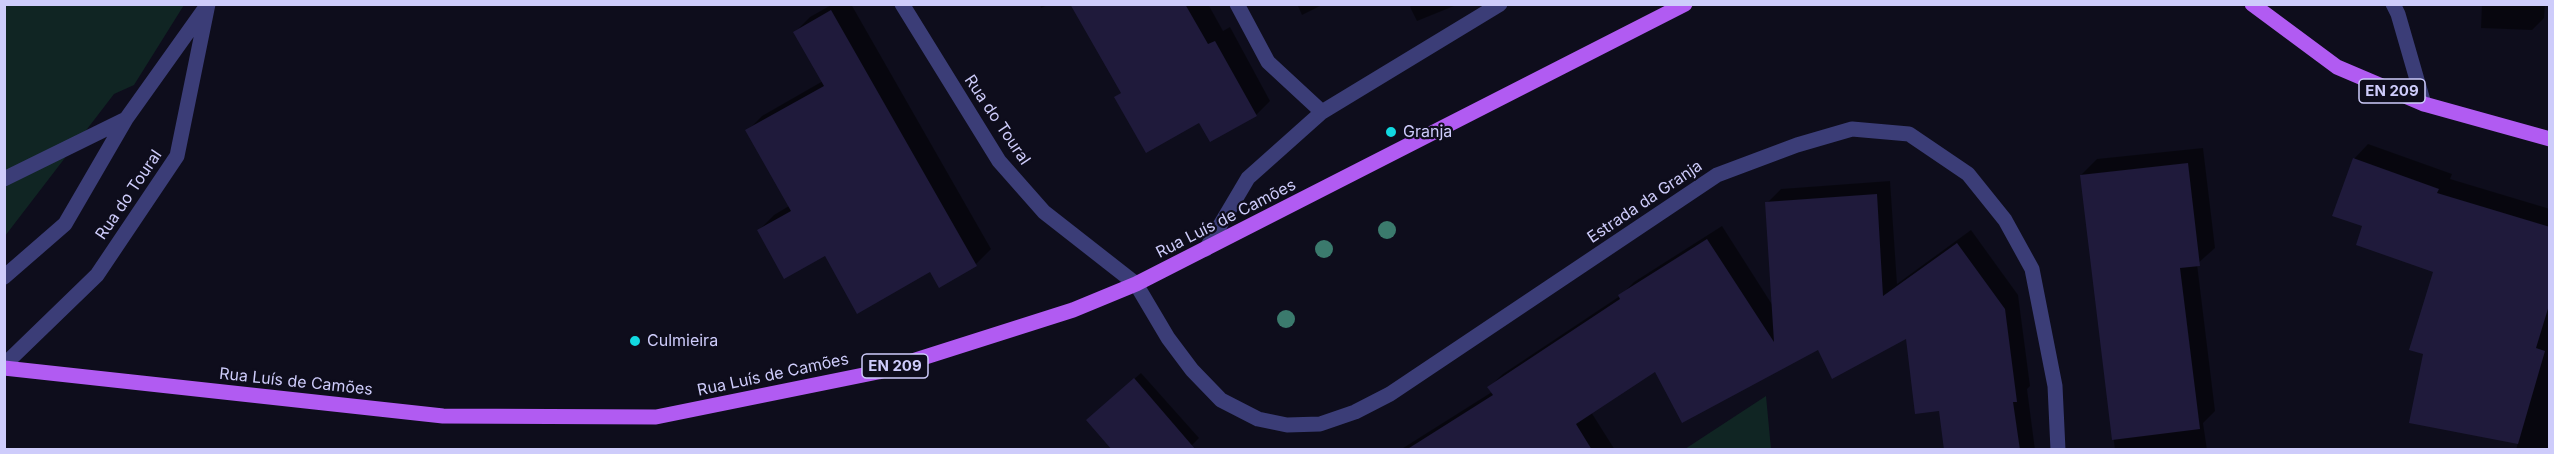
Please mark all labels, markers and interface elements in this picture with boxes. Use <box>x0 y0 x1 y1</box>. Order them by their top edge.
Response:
street label: Rua do Toural <box>960 71 1034 169</box>
road number: EN 209 <box>2359 79 2425 103</box>
place label: Granja <box>1403 122 1452 142</box>
marker: Granja <box>1384 125 1398 139</box>
street label: Rua do Toural <box>92 146 166 244</box>
street label: Estrada da Granja <box>1584 157 1706 247</box>
street label: Rua Luís de Camões <box>1153 175 1299 263</box>
place label: Culmieira <box>647 331 718 351</box>
marker: Culmieira <box>628 334 642 348</box>
street label: Rua Luís de Camões <box>696 350 850 400</box>
road number: EN 209 <box>862 354 928 378</box>
street label: Rua Luís de Camões <box>218 364 374 400</box>

